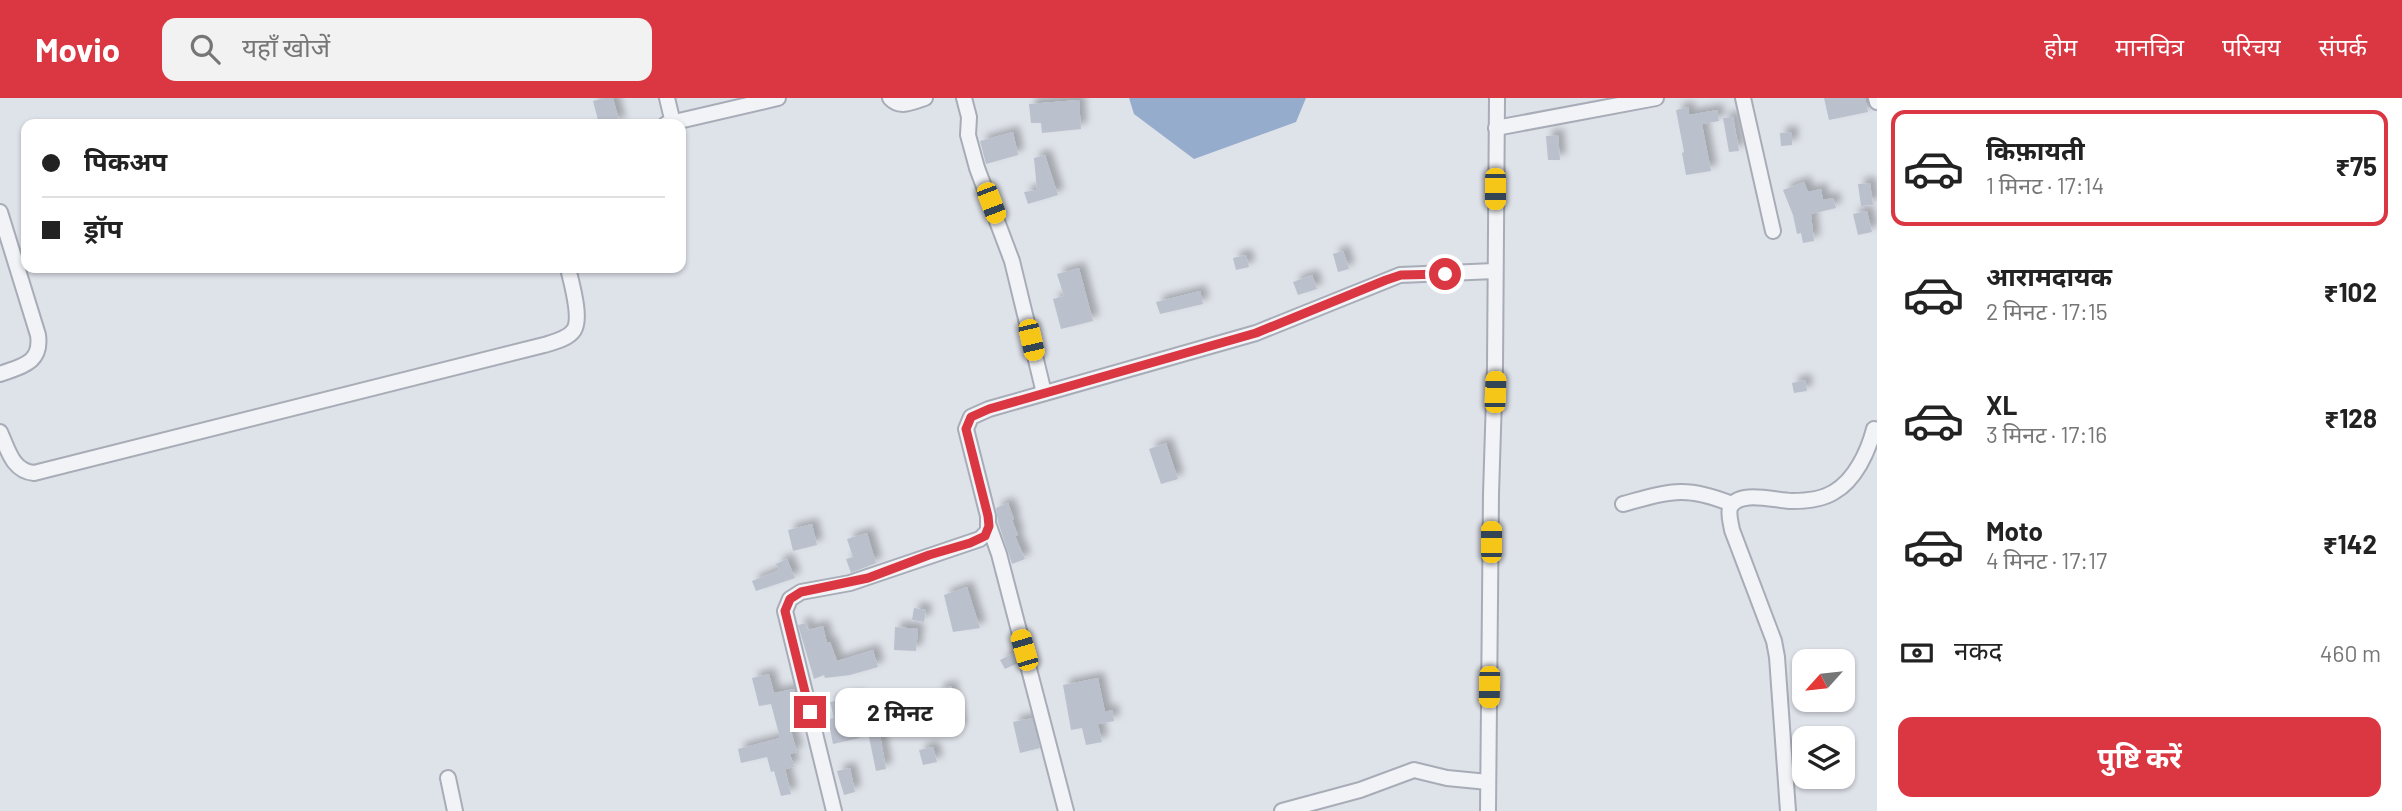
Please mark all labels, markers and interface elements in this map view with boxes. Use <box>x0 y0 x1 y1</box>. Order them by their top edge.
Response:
search box <box>162 18 652 81</box>
text: Movio <box>35 29 120 69</box>
icon: search <box>186 30 224 68</box>
text: यहाँ खोजें <box>242 31 330 62</box>
text: होम <box>2044 32 2077 61</box>
text: मानचित्र <box>2115 32 2184 61</box>
text: परिचय <box>2222 32 2281 61</box>
text: संपर्क <box>2319 32 2367 61</box>
text: किफ़ायती <box>1986 134 2085 165</box>
icon: car <box>1902 137 1965 200</box>
text: पिकअप <box>84 145 167 176</box>
text: ₹75 <box>2335 150 2377 181</box>
car <box>1485 168 1506 210</box>
text: 1 मिनट · 17:14 <box>1986 171 2104 199</box>
car <box>974 180 1009 226</box>
text: ड्रॉप <box>84 212 122 243</box>
route start <box>1429 258 1461 290</box>
text: आरामदायक <box>1986 260 2112 291</box>
icon: car <box>1902 263 1965 326</box>
text: ₹102 <box>2324 276 2377 307</box>
text: 2 मिनट · 17:15 <box>1986 297 2108 325</box>
car <box>1017 317 1046 363</box>
car <box>1484 371 1507 413</box>
icon: car <box>1902 389 1965 452</box>
text: XL <box>1986 389 2017 420</box>
text: ₹128 <box>2324 402 2377 433</box>
text: 3 मिनट · 17:16 <box>1986 420 2107 448</box>
icon: car <box>1902 515 1965 578</box>
text: Moto <box>1986 515 2043 546</box>
car <box>1481 521 1502 563</box>
text: ₹142 <box>2323 528 2377 559</box>
text: 4 मिनट · 17:17 <box>1986 546 2107 574</box>
car <box>1009 627 1040 673</box>
icon: cash <box>1898 634 1936 672</box>
text: नकद <box>1954 634 2002 665</box>
text: 460 m <box>2320 639 2381 667</box>
north arrow <box>1792 649 1855 712</box>
map controls <box>1792 649 1855 789</box>
car <box>1479 666 1500 708</box>
callout: 2 मिनट <box>834 688 964 736</box>
route end <box>794 696 826 728</box>
text: 2 मिनट <box>867 698 933 726</box>
button: पुष्टि करें <box>1898 717 2381 797</box>
button: layers <box>1792 726 1855 789</box>

